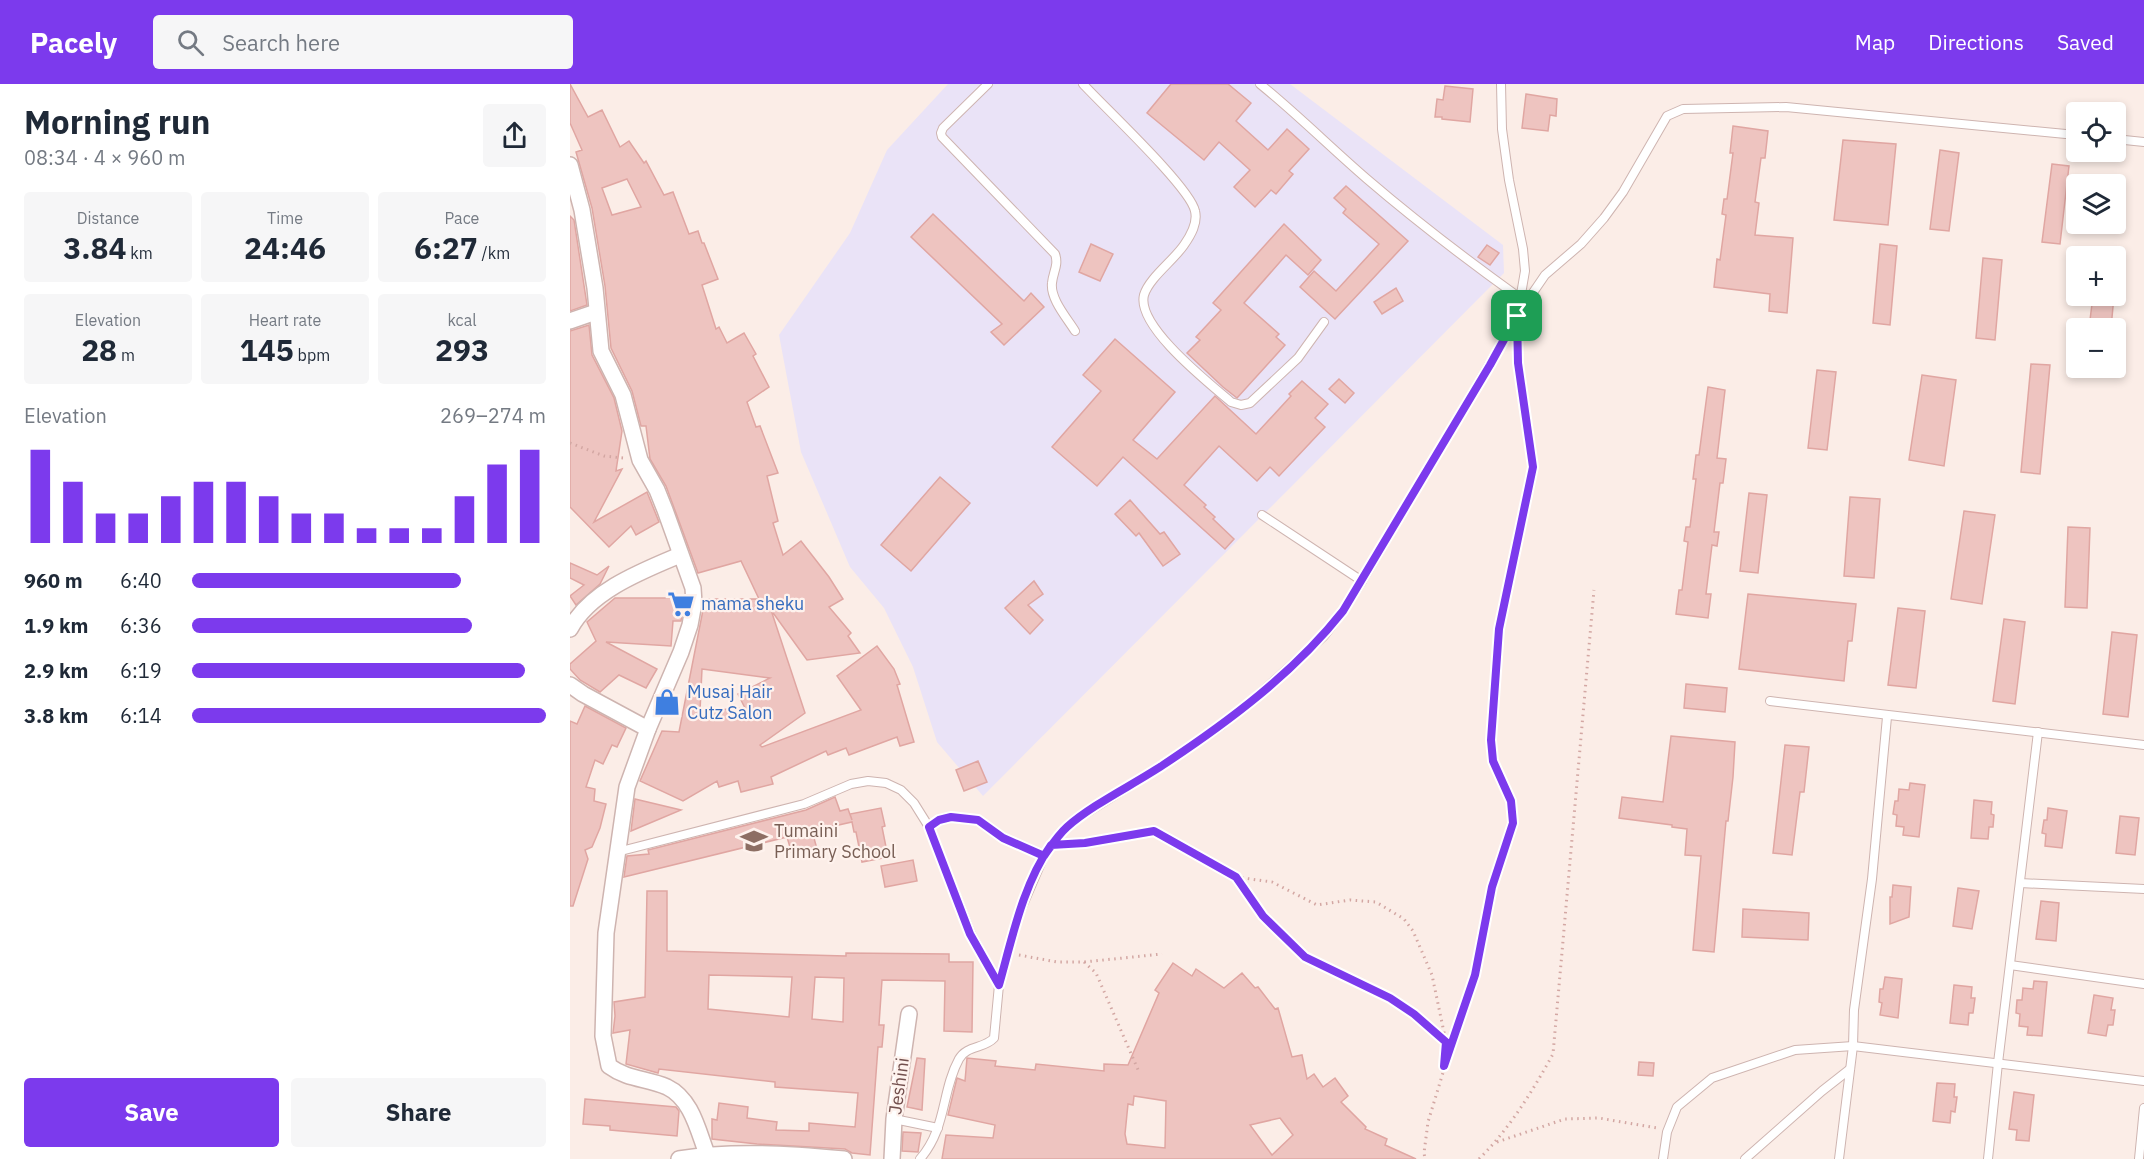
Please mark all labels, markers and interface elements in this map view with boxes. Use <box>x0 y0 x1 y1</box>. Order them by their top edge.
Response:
search box <box>153 15 573 69</box>
text: Pacely <box>30 24 117 61</box>
icon: search <box>174 26 207 59</box>
text: Search here <box>222 28 340 57</box>
text: Map <box>1855 28 1895 56</box>
text: Directions <box>1928 28 2024 56</box>
text: Saved <box>2057 28 2114 56</box>
text: Morning run <box>24 100 210 143</box>
map controls <box>2066 102 2126 378</box>
button: locate <box>2066 102 2126 162</box>
button: share <box>483 104 546 167</box>
text: 08:34 · 4 × 960 m <box>24 144 185 171</box>
button: layers <box>2066 174 2126 234</box>
text: Distance <box>77 208 139 228</box>
text: Time <box>267 208 303 228</box>
text: Pace <box>445 208 479 228</box>
text: 3.84 <box>63 228 127 267</box>
text: 24:46 <box>244 228 326 267</box>
text: 6:27 <box>414 228 478 267</box>
text: km <box>127 243 153 263</box>
text: /km <box>478 243 510 263</box>
button: + <box>2066 246 2126 306</box>
pin <box>1491 290 1542 341</box>
icon: arrive <box>1500 299 1533 332</box>
text: Elevation <box>75 310 141 330</box>
text: Heart rate <box>249 310 321 330</box>
text: kcal <box>447 310 477 330</box>
button: − <box>2066 318 2126 378</box>
text: 28 <box>81 330 117 369</box>
text: 145 <box>240 330 294 369</box>
text: 293 <box>435 330 489 369</box>
text: m <box>117 345 135 365</box>
text: bpm <box>294 345 330 365</box>
text: Elevation <box>24 402 107 429</box>
text: 269–274 m <box>440 402 546 429</box>
text: 960 m <box>24 567 83 594</box>
text: 6:40 <box>120 567 162 594</box>
supermarket icon: mama sheku <box>666 589 696 619</box>
place label: mama sheku <box>701 592 804 615</box>
text: 1.9 km <box>24 612 88 639</box>
text: 6:36 <box>120 612 162 639</box>
text: 2.9 km <box>24 657 88 684</box>
text: 6:19 <box>120 657 162 684</box>
place label: Musaj Hair Cutz Salon <box>687 680 773 724</box>
shop icon: Musaj Hair Cutz Salon <box>652 687 682 717</box>
text: 3.8 km <box>24 702 88 729</box>
text: 6:14 <box>120 702 162 729</box>
place label: Tumaini Primary School <box>774 819 896 863</box>
school or university icon: Tumaini Primary School <box>739 826 769 856</box>
street label: Jeshini <box>883 1056 914 1116</box>
button: Save <box>24 1078 279 1147</box>
button: Share <box>291 1078 546 1147</box>

